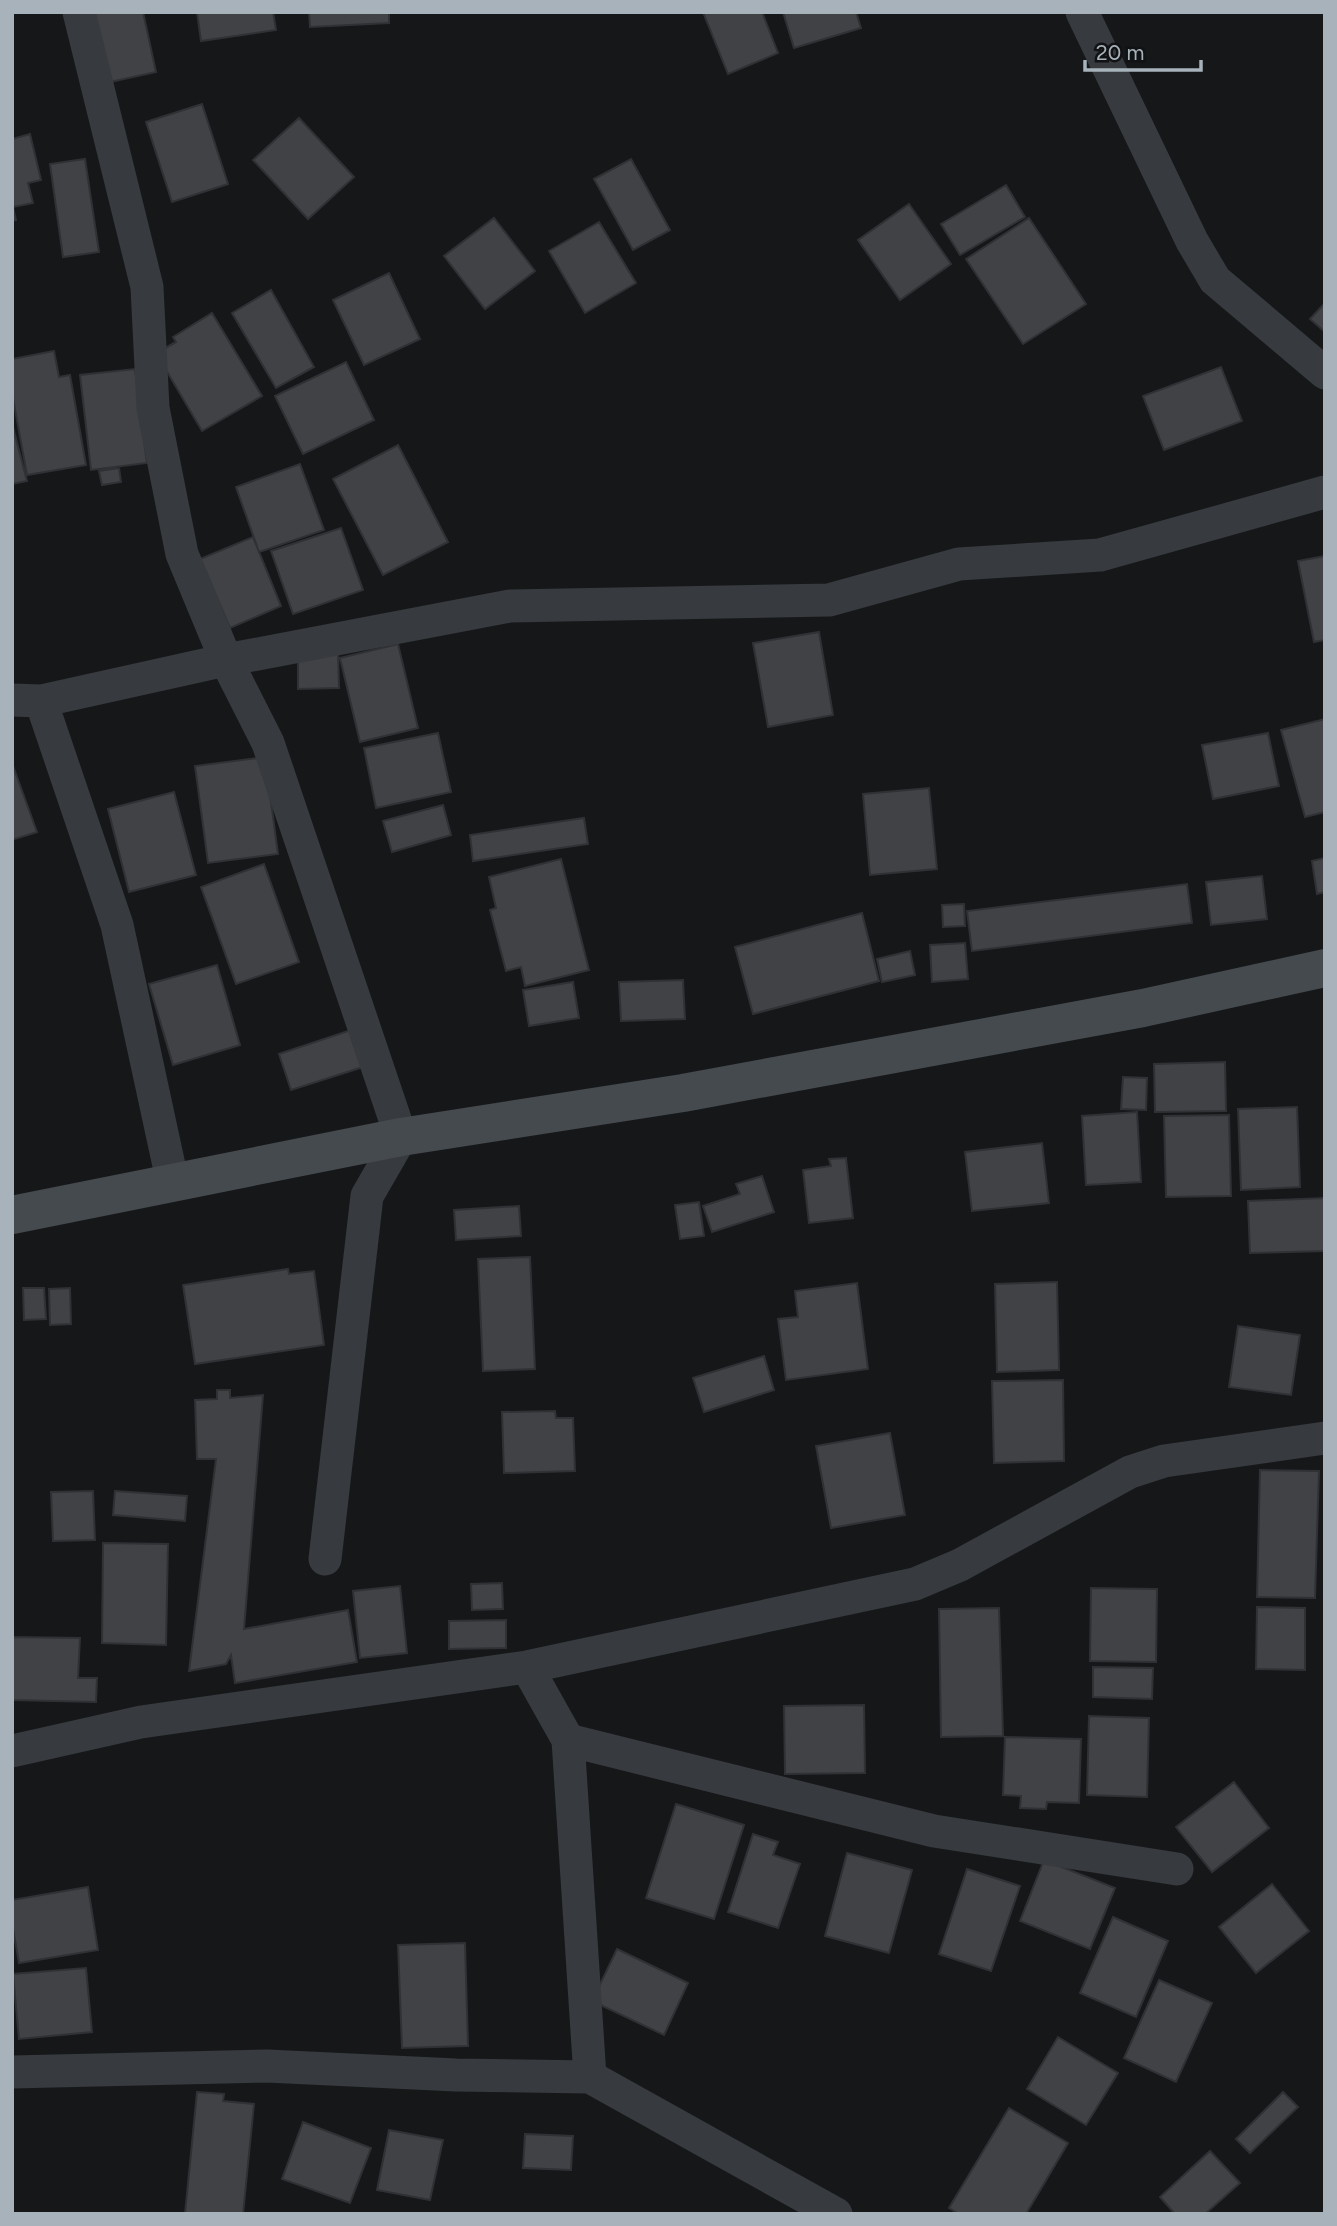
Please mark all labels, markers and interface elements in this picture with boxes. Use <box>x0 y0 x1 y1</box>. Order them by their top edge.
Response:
scale bar <box>1085 28 1200 72</box>
text: 20 m <box>1096 40 1144 65</box>

